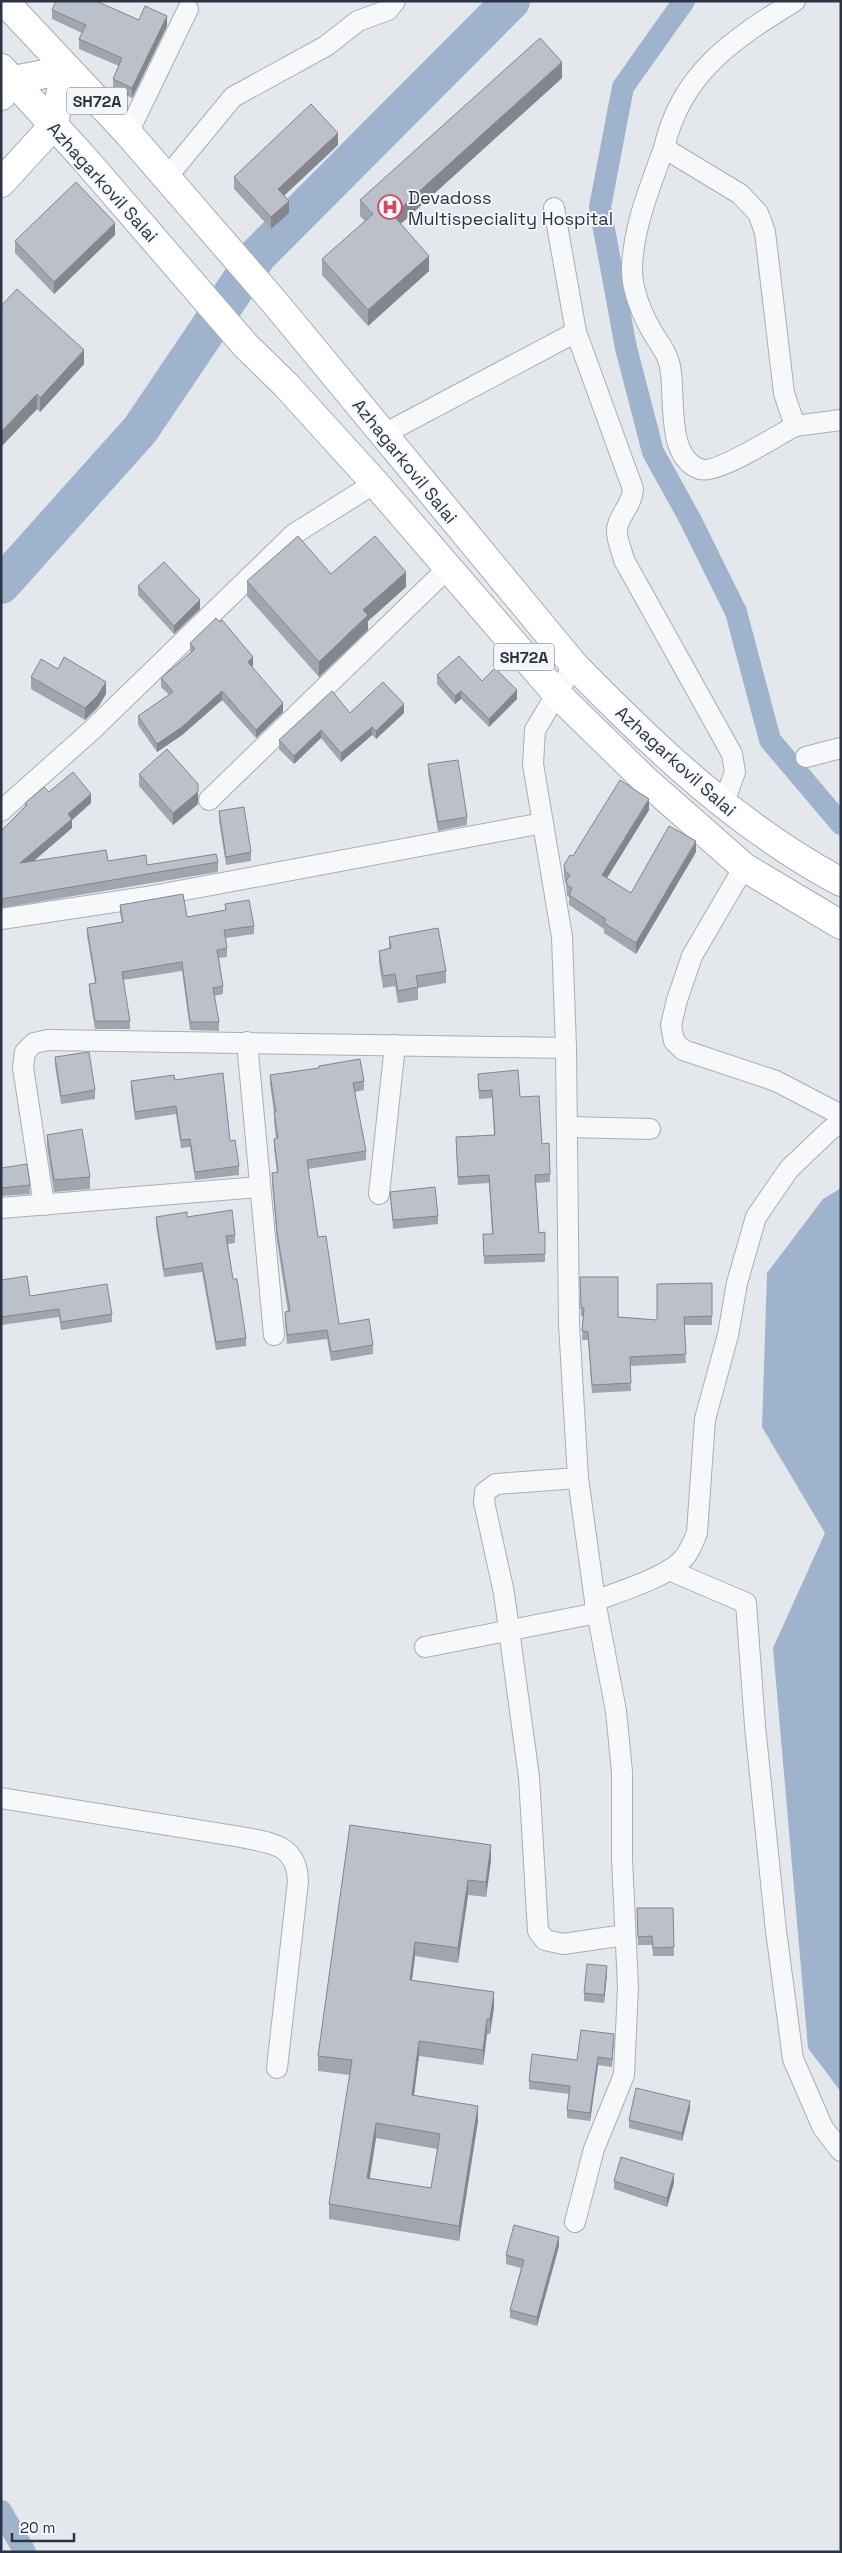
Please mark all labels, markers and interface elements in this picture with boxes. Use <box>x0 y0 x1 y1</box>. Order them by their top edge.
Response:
road number: SH72A <box>67 88 127 114</box>
street label: Azhagarkovil Salai <box>43 117 163 247</box>
place label: Devadoss Multispeciality Hospital <box>408 186 613 230</box>
hospital icon: Devadoss Multispeciality Hospital <box>377 194 403 220</box>
street label: Azhagarkovil Salai <box>348 394 462 528</box>
road number: SH72A <box>494 644 554 670</box>
street label: Azhagarkovil Salai <box>611 701 741 821</box>
scale bar <box>12 2510 75 2542</box>
text: 20 m <box>20 2518 55 2537</box>

